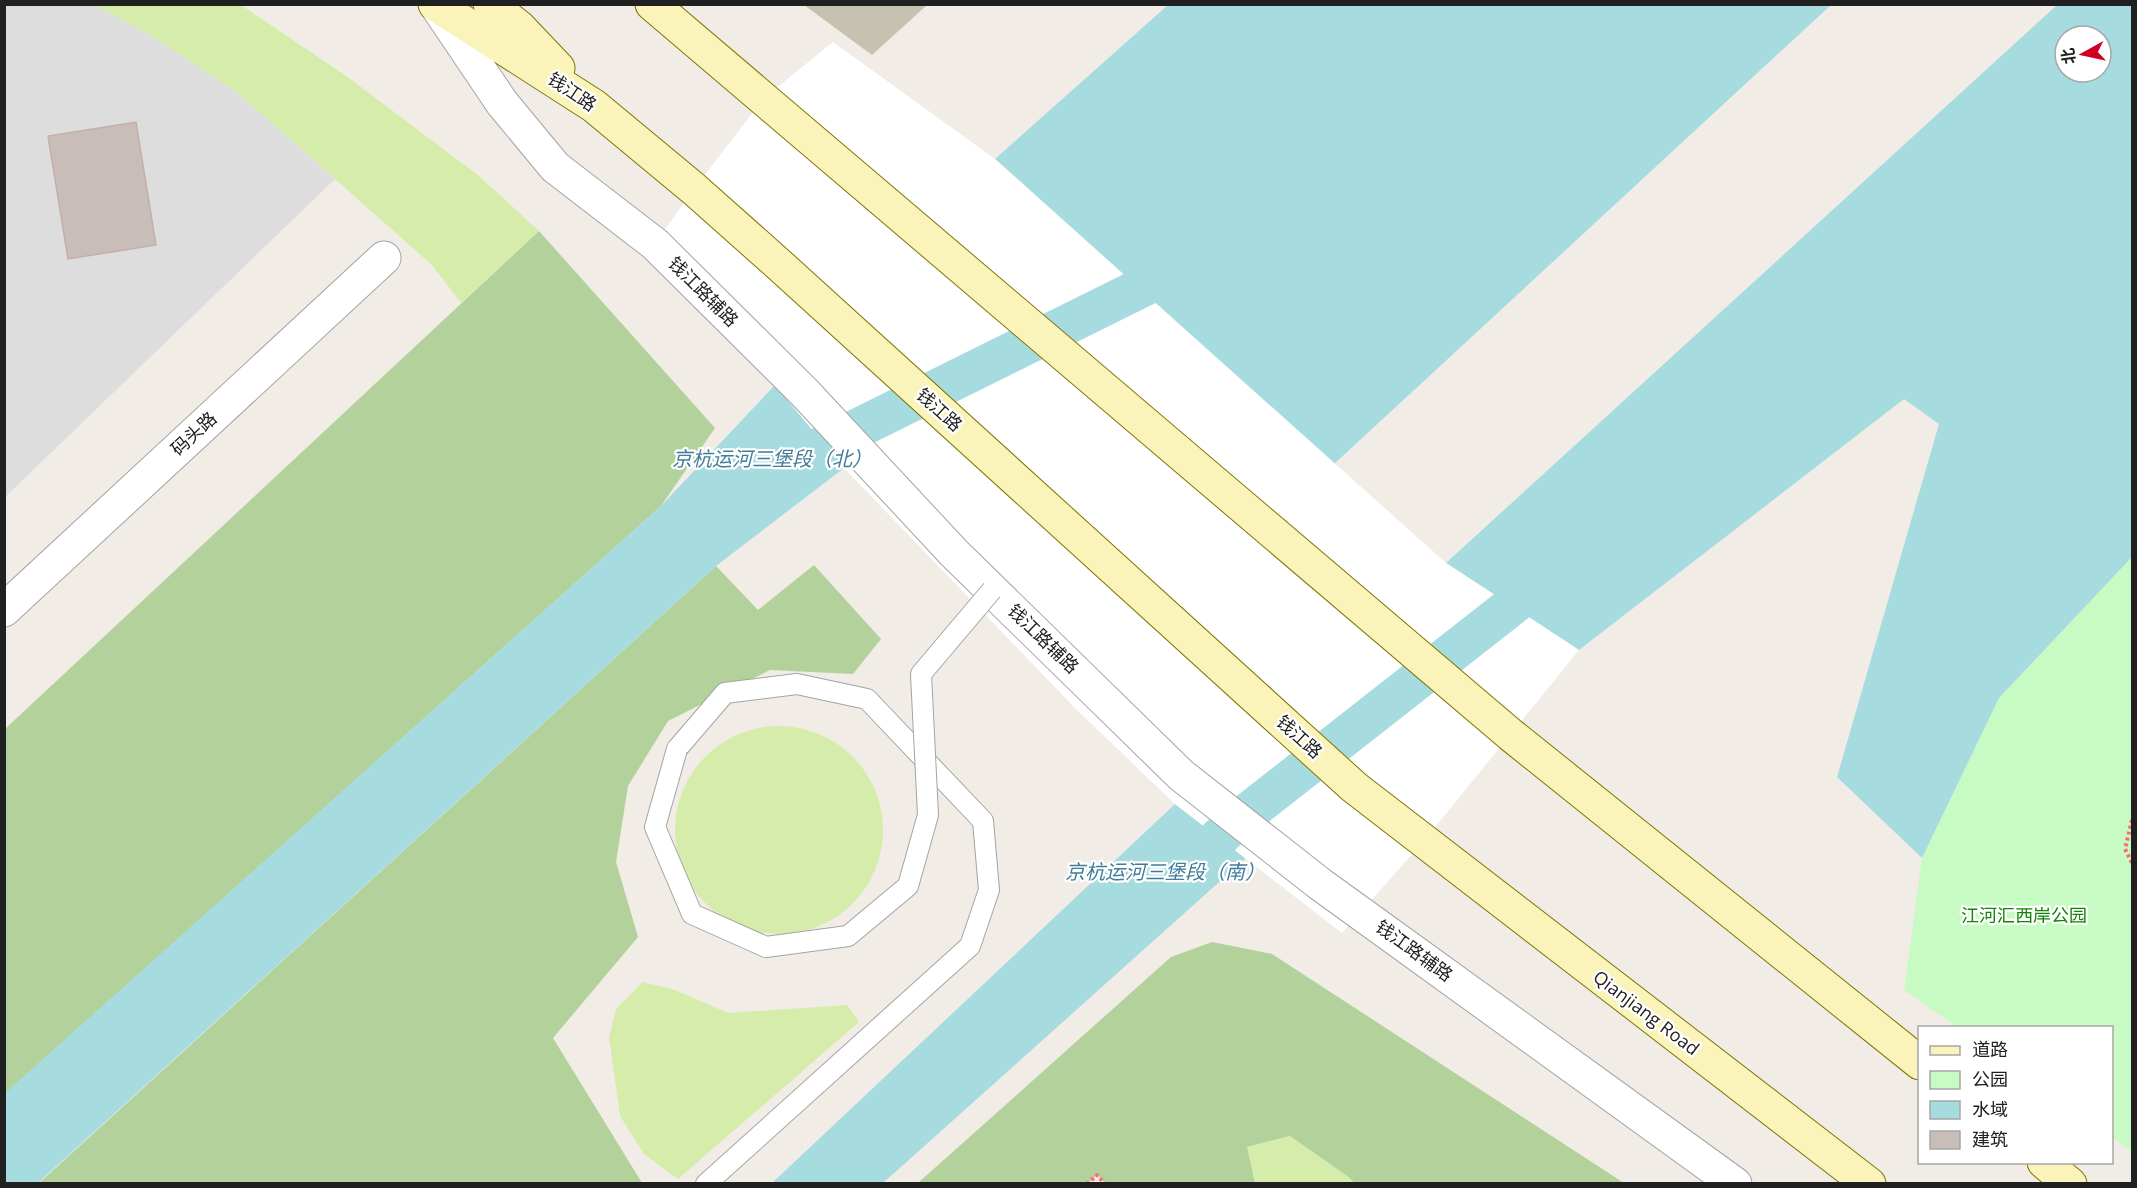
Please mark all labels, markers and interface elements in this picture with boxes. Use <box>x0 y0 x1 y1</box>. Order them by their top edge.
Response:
north arrow <box>2053 24 2113 84</box>
text: 北 <box>2056 47 2080 66</box>
street label: 钱江路 <box>543 66 602 116</box>
street label: 钱江路辅路 <box>663 251 744 332</box>
street label: 钱江路 <box>912 382 968 436</box>
street label: 码头路 <box>165 406 221 460</box>
water label: 京杭运河三堡段（北） <box>672 445 872 472</box>
street label: 钱江路辅路 <box>1003 598 1084 678</box>
street label: 钱江路 <box>1272 709 1328 763</box>
water label: 京杭运河三堡段（南） <box>1065 858 1265 885</box>
park label: 江河汇西岸公园 <box>1961 903 2087 927</box>
street label: 钱江路辅路 <box>1371 914 1458 986</box>
street label: Qianjiang Road <box>1589 964 1705 1060</box>
legend <box>1918 1026 2113 1164</box>
text: 道路 <box>1972 1037 2008 1061</box>
text: 公园 <box>1972 1067 2008 1091</box>
text: 水域 <box>1972 1097 2008 1121</box>
text: 建筑 <box>1972 1127 2008 1151</box>

